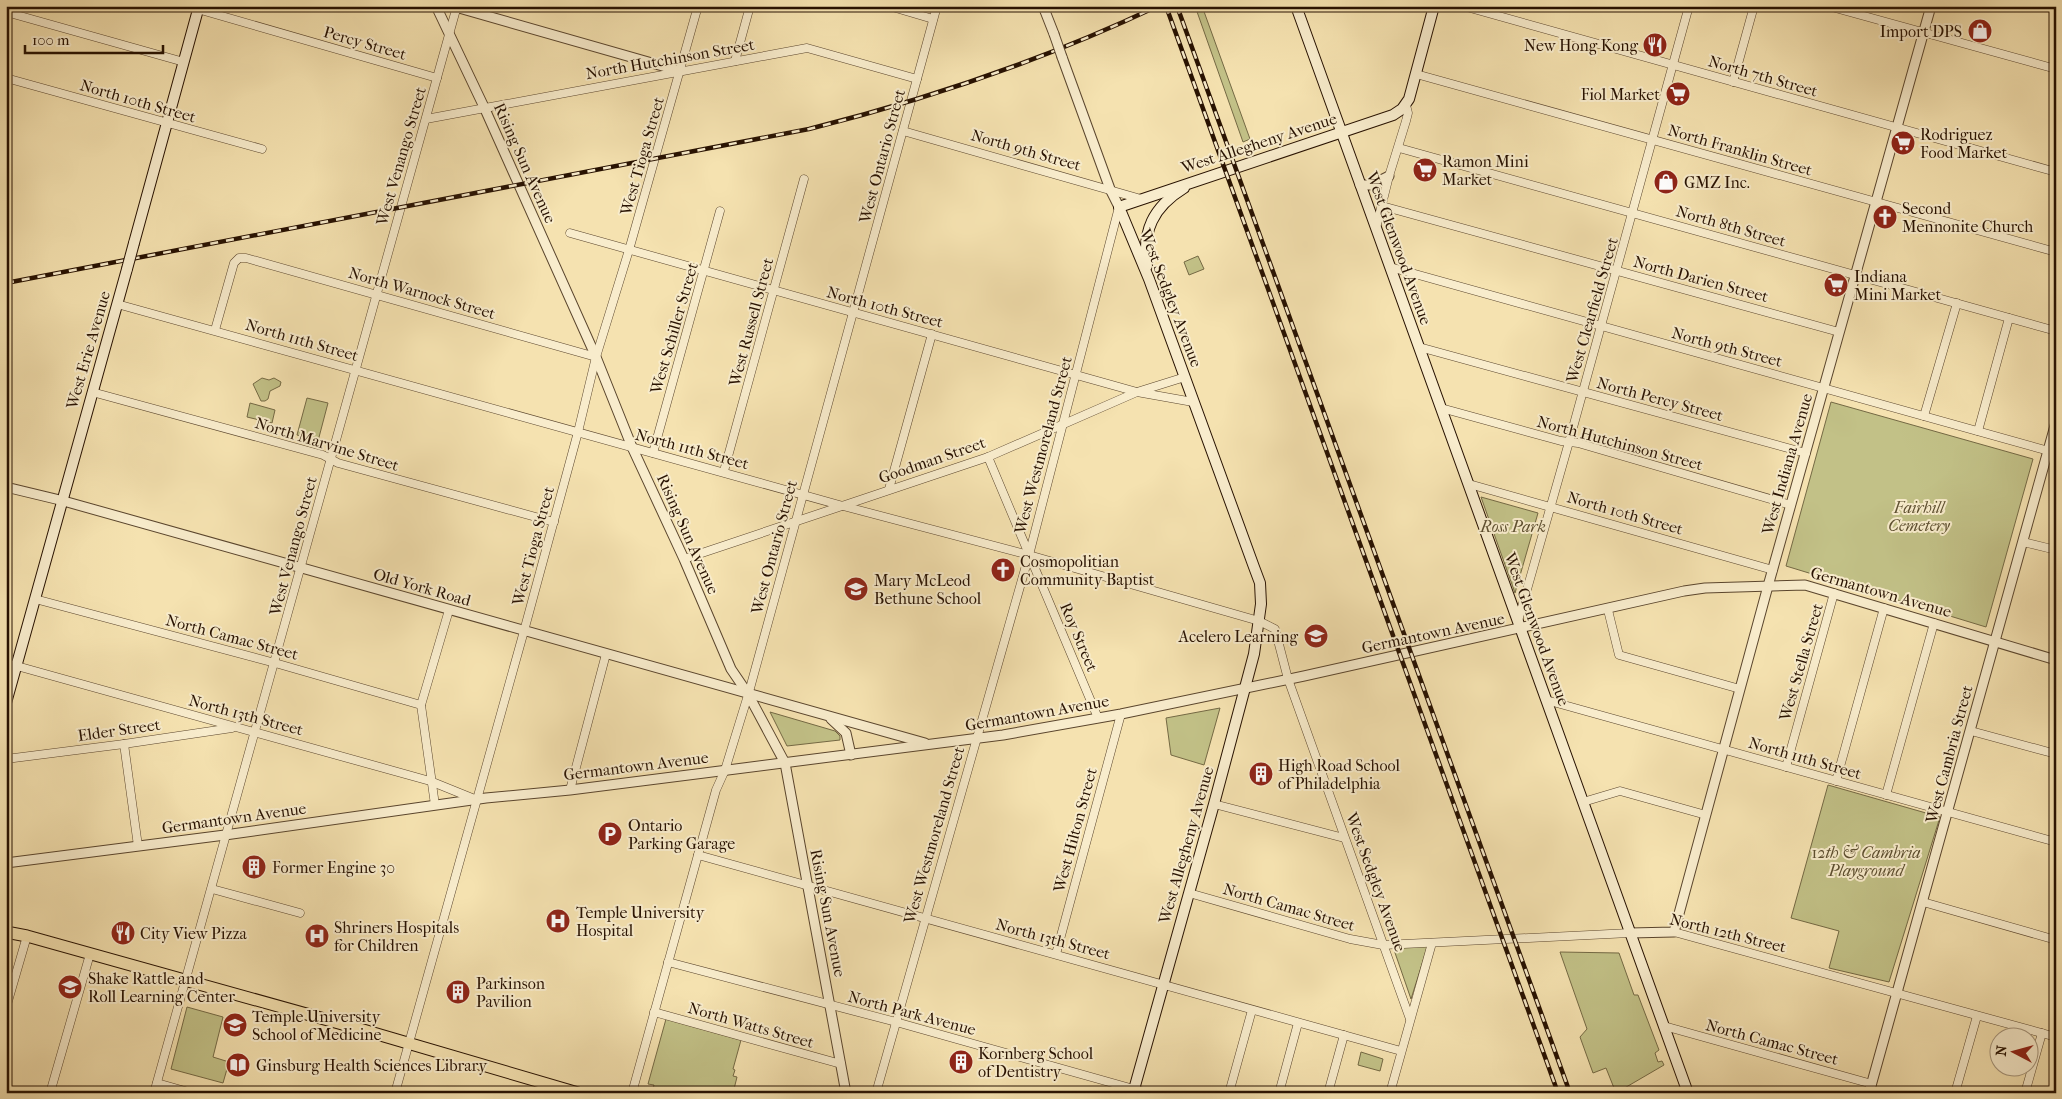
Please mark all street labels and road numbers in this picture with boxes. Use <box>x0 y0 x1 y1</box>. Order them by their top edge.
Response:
street label: Percy Street <box>321 22 409 64</box>
street label: North Hutchinson Street <box>584 35 756 83</box>
street label: North 7th Street <box>1706 51 1820 101</box>
street label: North 10th Street <box>78 75 198 127</box>
street label: West Venango Street <box>372 84 430 228</box>
street label: West Ontario Street <box>855 87 909 226</box>
street label: West Tioga Street <box>616 94 668 218</box>
street label: Rising Sun Avenue <box>490 100 560 226</box>
street label: West Allegheny Avenue <box>1178 109 1339 177</box>
street label: North Franklin Street <box>1666 120 1815 180</box>
street label: North 9th Street <box>969 125 1084 175</box>
street label: West Glenwood Avenue <box>1362 168 1436 327</box>
street label: North 8th Street <box>1674 201 1788 251</box>
street label: West Sedgley Avenue <box>1135 225 1206 370</box>
street label: West Clearfield Street <box>1562 235 1622 386</box>
street label: North Darien Street <box>1632 252 1771 306</box>
street label: West Russell Street <box>724 255 777 389</box>
street label: West Schiller Street <box>646 260 702 397</box>
street label: North Warnock Street <box>346 263 498 323</box>
street label: North 10th Street <box>825 282 946 332</box>
street label: West Erie Avenue <box>62 289 114 412</box>
street label: North 11th Street <box>243 315 361 365</box>
street label: North 9th Street <box>1670 323 1785 371</box>
street label: West Westmoreland Street <box>1010 354 1076 537</box>
street label: North Percy Street <box>1595 373 1726 425</box>
street label: West Indiana Avenue <box>1758 391 1816 538</box>
street label: North Hutchinson Street <box>1535 412 1705 474</box>
street label: North Marvine Street <box>253 413 401 475</box>
street label: North 11th Street <box>633 425 751 473</box>
street label: Goodman Street <box>876 433 988 487</box>
street label: Rising Sun Avenue <box>653 471 723 597</box>
street label: West Venango Street <box>265 474 321 619</box>
street label: West Ontario Street <box>747 478 801 617</box>
street label: West Tioga Street <box>508 484 558 609</box>
street label: North 10th Street <box>1565 487 1685 539</box>
street label: West Glenwood Avenue <box>1500 549 1574 708</box>
street label: Germantown Avenue <box>1808 563 1954 621</box>
street label: Old York Road <box>371 564 473 610</box>
street label: Roy Street <box>1056 600 1102 675</box>
street label: West Stella Street <box>1775 601 1827 724</box>
street label: Germantown Avenue <box>1360 609 1506 657</box>
street label: North Camac Street <box>164 610 301 664</box>
street label: West Cambria Street <box>1921 683 1977 826</box>
street label: North 13th Street <box>187 691 305 739</box>
street label: Germantown Avenue <box>964 691 1110 735</box>
street label: Elder Street <box>76 715 162 745</box>
street label: North 11th Street <box>1746 733 1864 783</box>
street label: West Westmoreland Street <box>899 744 968 927</box>
street label: Germantown Avenue <box>563 748 710 784</box>
street label: West Allegheny Avenue <box>1154 764 1218 927</box>
street label: West Hilton Street <box>1049 765 1101 895</box>
street label: Germantown Avenue <box>161 798 308 838</box>
street label: West Sedgley Avenue <box>1342 809 1410 954</box>
street label: Rising Sun Avenue <box>806 847 850 979</box>
street label: North Camac Street <box>1221 879 1357 935</box>
street label: North 12th Street <box>1668 909 1788 957</box>
street label: North 13th Street <box>994 915 1112 963</box>
street label: North Park Avenue <box>846 987 978 1039</box>
street label: North Watts Street <box>686 998 816 1052</box>
street label: North Camac Street <box>1704 1015 1841 1069</box>

